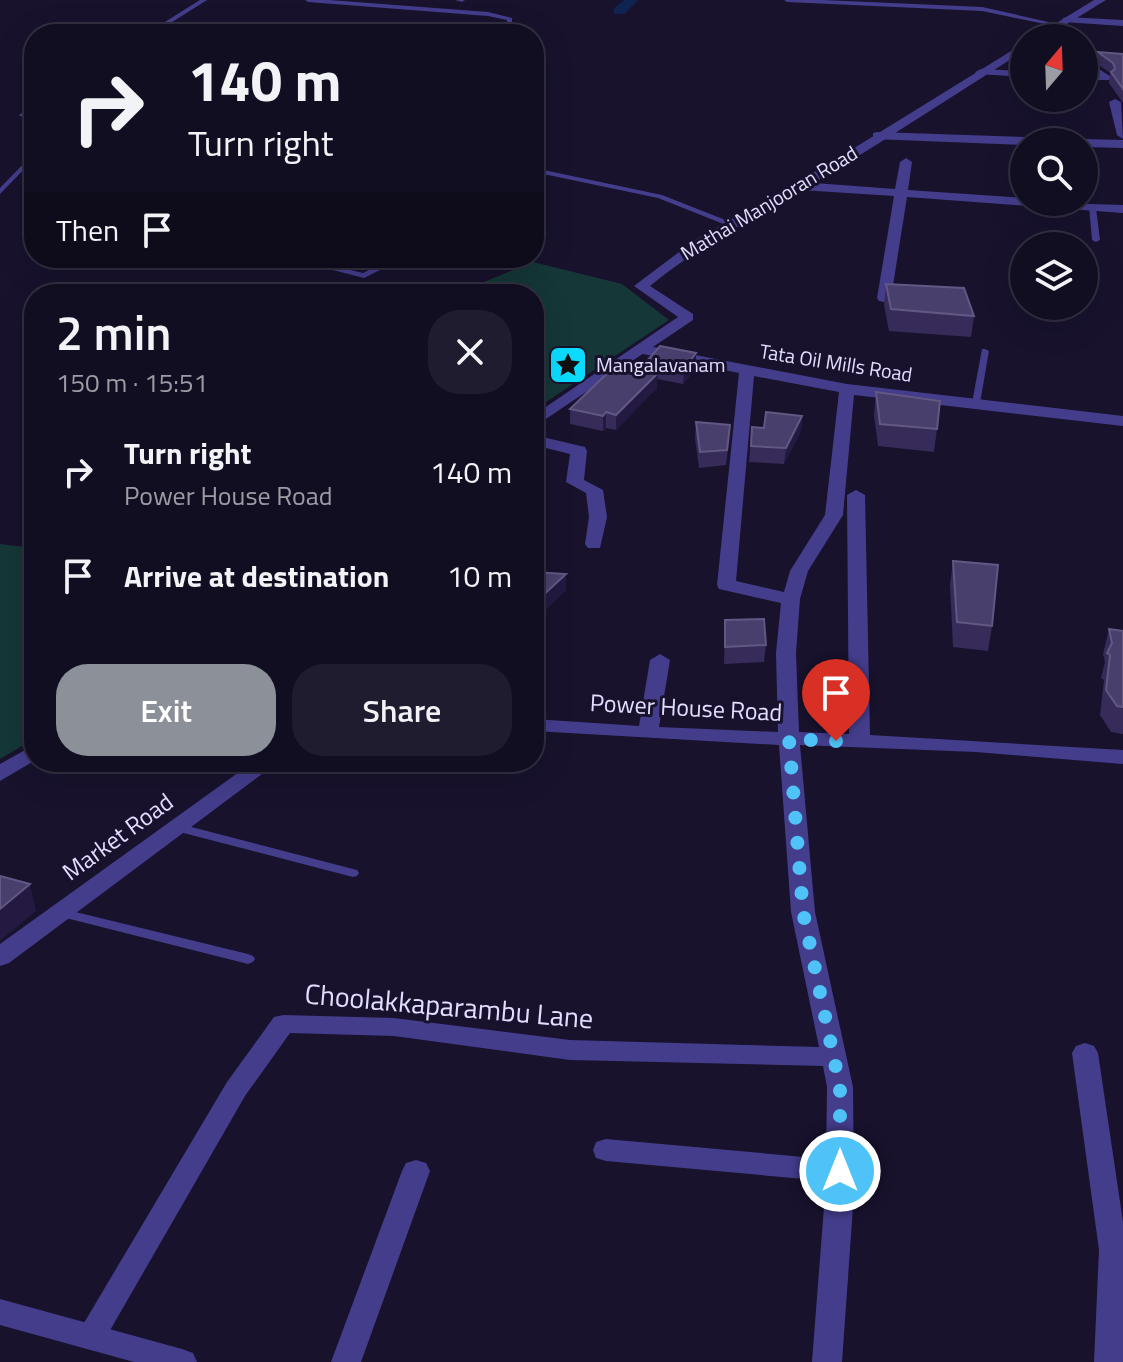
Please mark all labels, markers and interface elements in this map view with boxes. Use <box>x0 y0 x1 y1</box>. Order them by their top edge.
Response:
north arrow <box>1010 24 1098 112</box>
map controls <box>1010 24 1098 320</box>
text: 140 m <box>188 38 341 123</box>
icon: right <box>56 56 160 160</box>
text: Turn right <box>188 115 333 170</box>
button: search <box>1010 128 1098 216</box>
street label: Mathai Manjooran Road <box>674 137 863 268</box>
text: Then <box>56 207 119 253</box>
icon: arrive <box>135 208 179 252</box>
button: layers <box>1010 232 1098 320</box>
text: 2 min <box>56 296 171 369</box>
button: close <box>428 310 512 394</box>
street label: Tata Oil Mills Road <box>757 335 915 390</box>
place icon: Mangalavanam <box>547 344 589 386</box>
place label: Mangalavanam <box>596 349 725 380</box>
text: 150 m · 15:51 <box>56 363 208 402</box>
text: Turn right <box>124 430 252 476</box>
text: 140 m <box>430 449 512 495</box>
icon: right <box>56 450 100 494</box>
text: Power House Road <box>124 476 333 515</box>
text: Arrive at destination <box>124 553 389 599</box>
text: 10 m <box>447 553 512 599</box>
icon: arrive <box>56 554 100 598</box>
pin <box>802 659 870 741</box>
button: Exit <box>56 664 276 756</box>
button: Share <box>292 664 512 756</box>
icon: arrive <box>814 671 858 715</box>
street label: Power House Road <box>589 684 783 730</box>
street label: Market Road <box>54 784 180 889</box>
street label: Choolakkaparambu Lane <box>303 971 595 1040</box>
position arrow <box>798 1129 882 1213</box>

